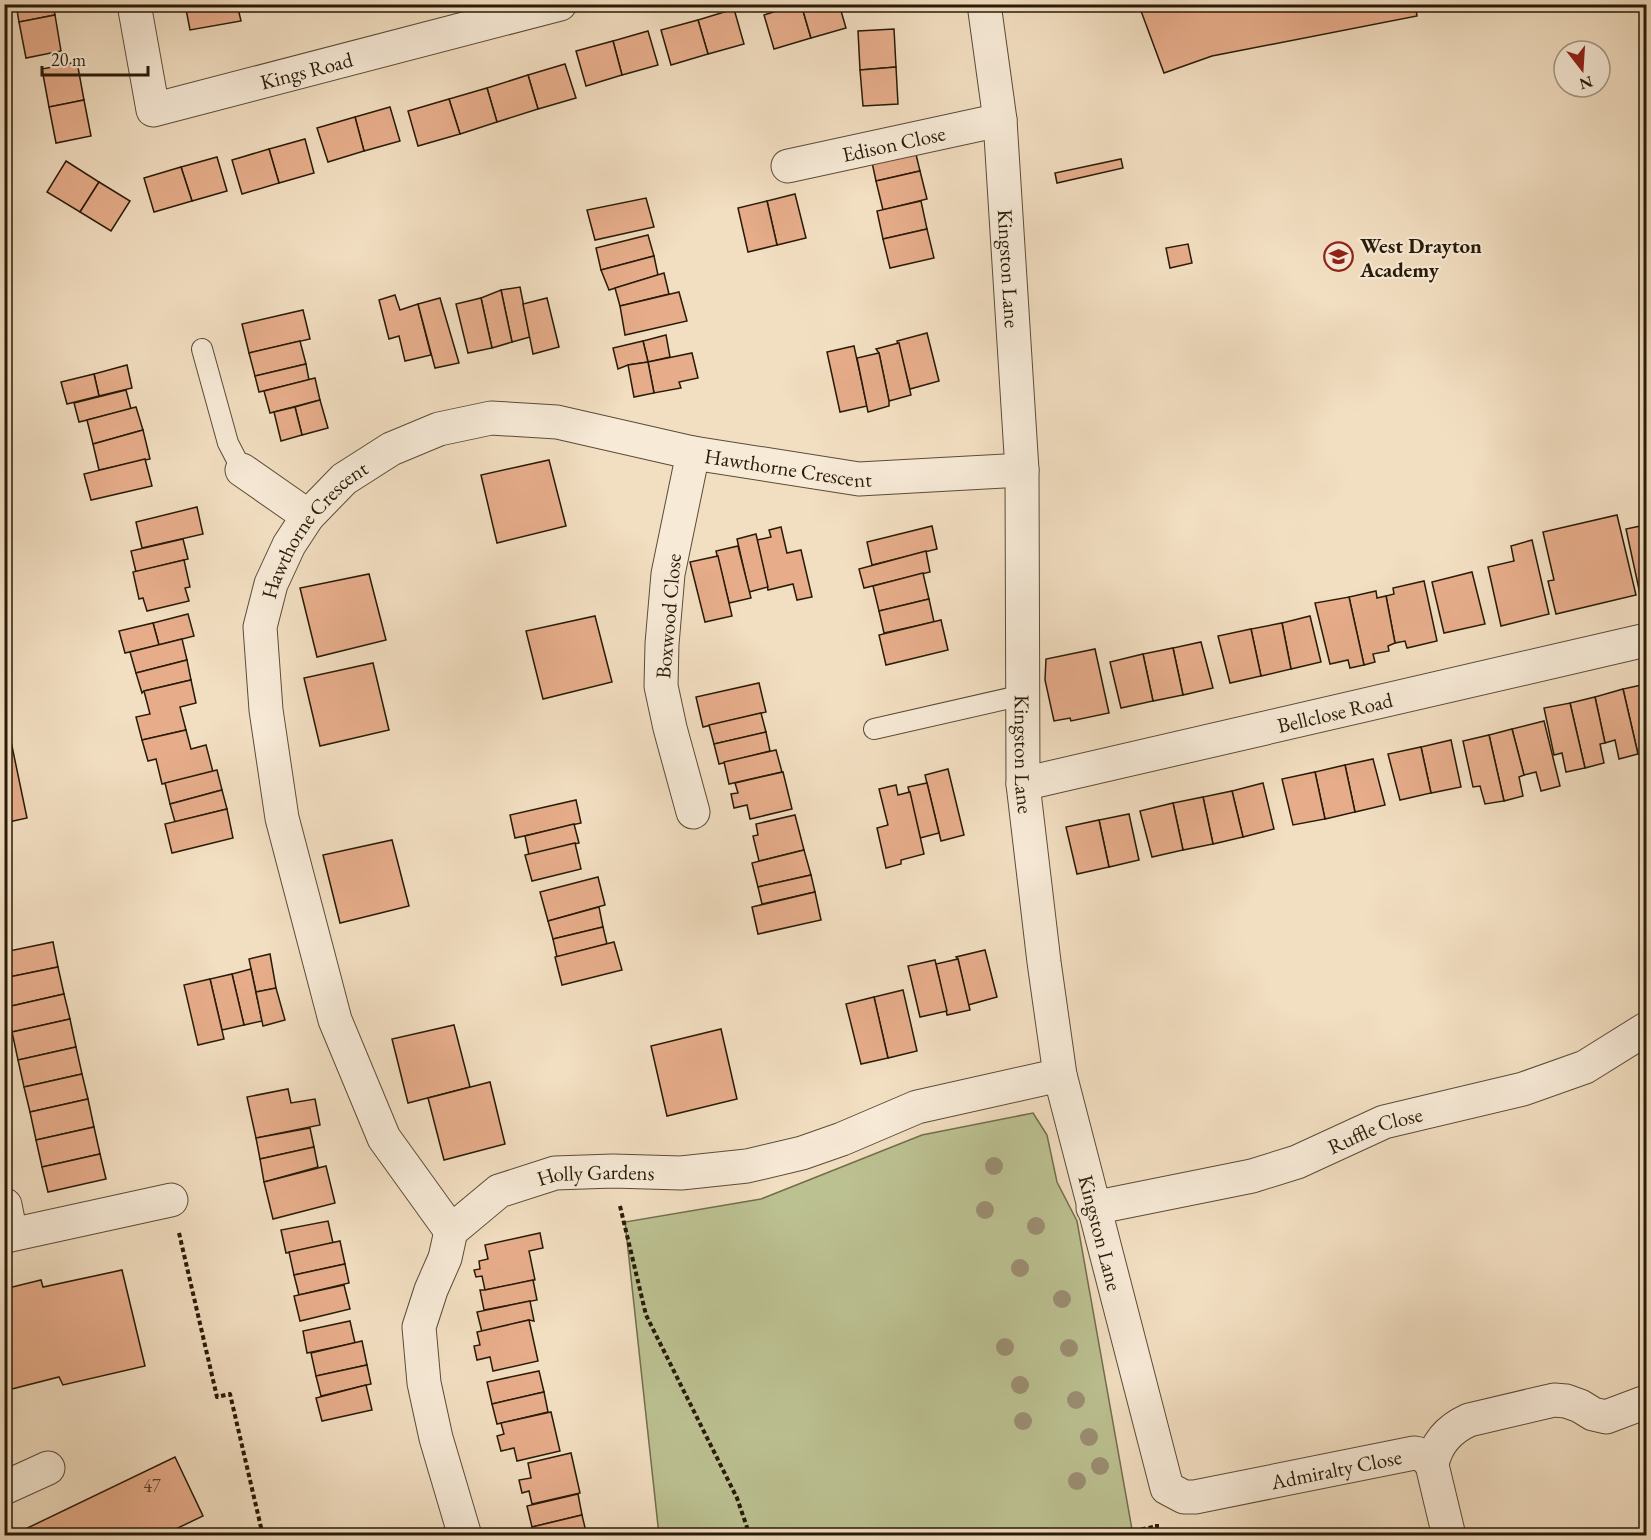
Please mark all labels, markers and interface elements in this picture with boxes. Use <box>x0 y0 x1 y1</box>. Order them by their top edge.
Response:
scale bar <box>42 39 148 77</box>
north arrow <box>1552 39 1612 99</box>
street label: Kings Road <box>257 45 356 95</box>
text: 20 m <box>51 48 86 71</box>
text: N <box>1577 71 1596 95</box>
street label: Edison Close <box>839 119 948 167</box>
street label: Kingston Lane <box>992 208 1027 329</box>
place label: West Drayton Academy <box>1359 232 1482 283</box>
school or university icon: West Drayton Academy <box>1323 241 1355 273</box>
street label: Hawthorne Crescent <box>703 441 873 493</box>
street label: Hawthorne Crescent <box>254 454 373 601</box>
street label: Boxwood Close <box>649 552 687 680</box>
street label: Bellclose Road <box>1274 685 1396 738</box>
street label: Kingston Lane <box>1009 695 1040 815</box>
street label: Ruffle Close <box>1323 1100 1425 1160</box>
street label: Holly Gardens <box>533 1157 655 1192</box>
street label: Kingston Lane <box>1073 1172 1129 1294</box>
street label: Admiralty Close <box>1268 1442 1404 1495</box>
house number: 47 <box>143 1474 161 1497</box>

